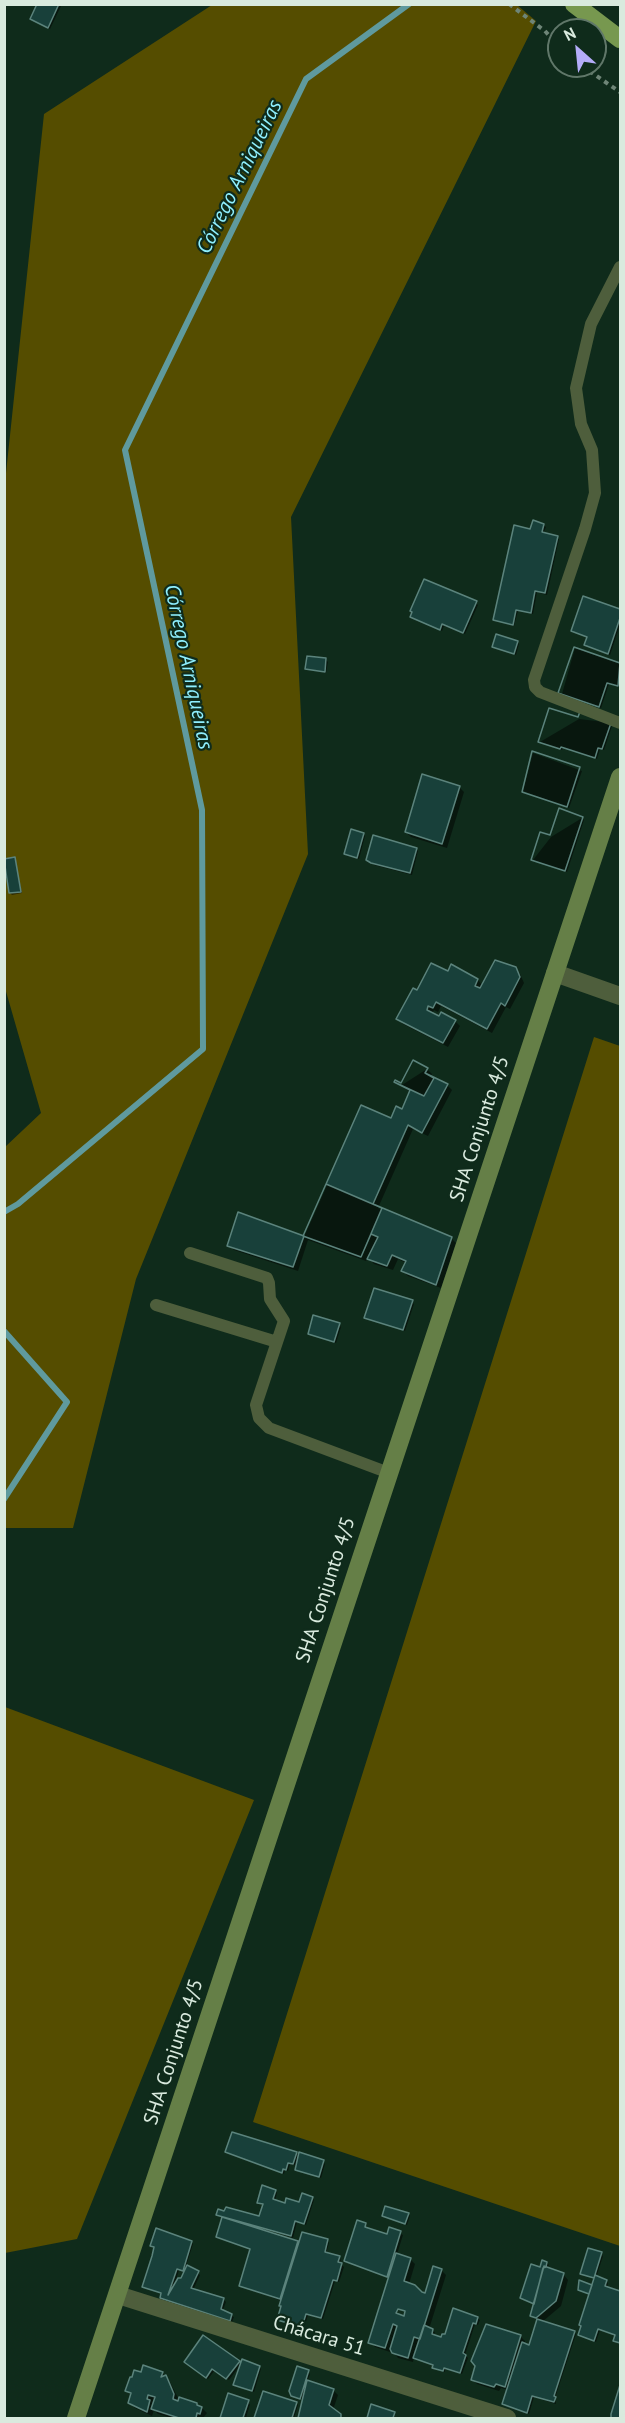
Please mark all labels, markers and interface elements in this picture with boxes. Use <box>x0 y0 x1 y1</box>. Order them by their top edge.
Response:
north arrow <box>547 18 607 78</box>
text: N <box>561 22 579 45</box>
water label: Córrego Arniqueiras <box>192 96 288 258</box>
water label: Córrego Arniqueiras <box>158 582 218 752</box>
street label: SHA Conjunto 4/5 <box>445 1053 515 1205</box>
street label: SHA Conjunto 4/5 <box>291 1514 361 1666</box>
street label: SHA Conjunto 4/5 <box>139 1976 209 2128</box>
street label: Chácara 51 <box>270 2311 368 2361</box>

